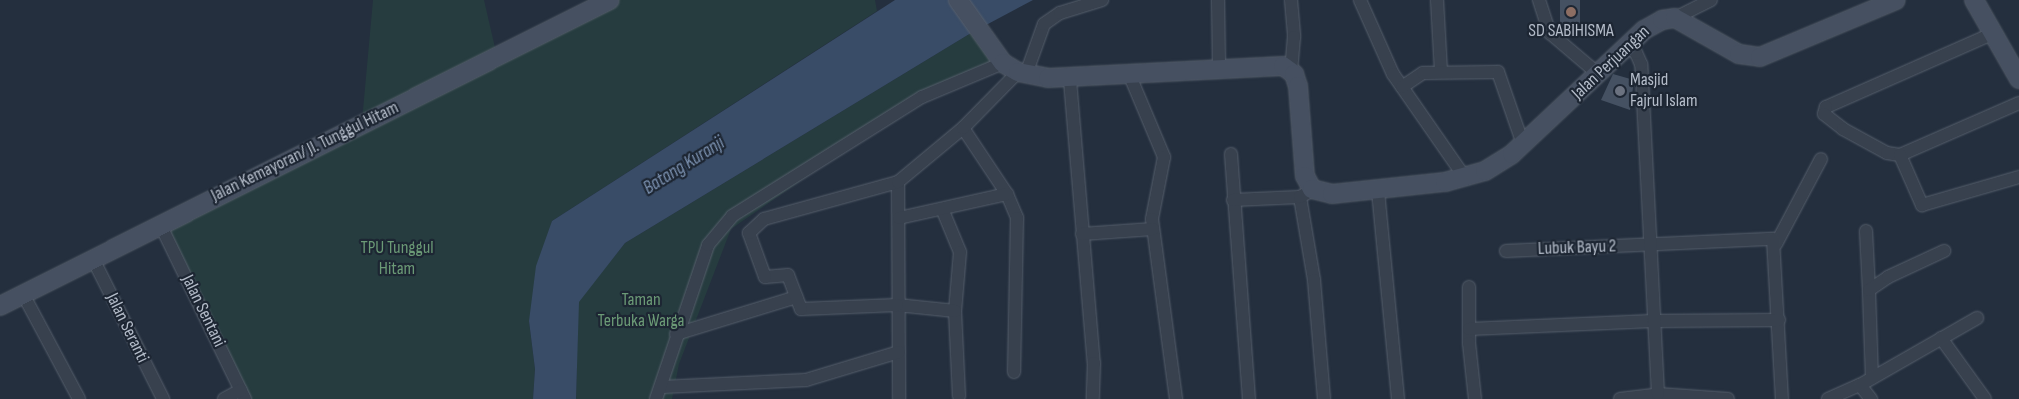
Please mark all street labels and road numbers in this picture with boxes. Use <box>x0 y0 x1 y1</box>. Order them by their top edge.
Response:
street label: Jalan Perjuangan <box>1568 22 1654 104</box>
street label: Jalan Kemayoran/ Jl. Tunggul Hitam <box>208 97 402 207</box>
street label: Lubuk Bayu 2 <box>1537 236 1617 260</box>
street label: Jalan Sentani <box>176 271 230 351</box>
street label: Jalan Seranti <box>101 290 153 366</box>

